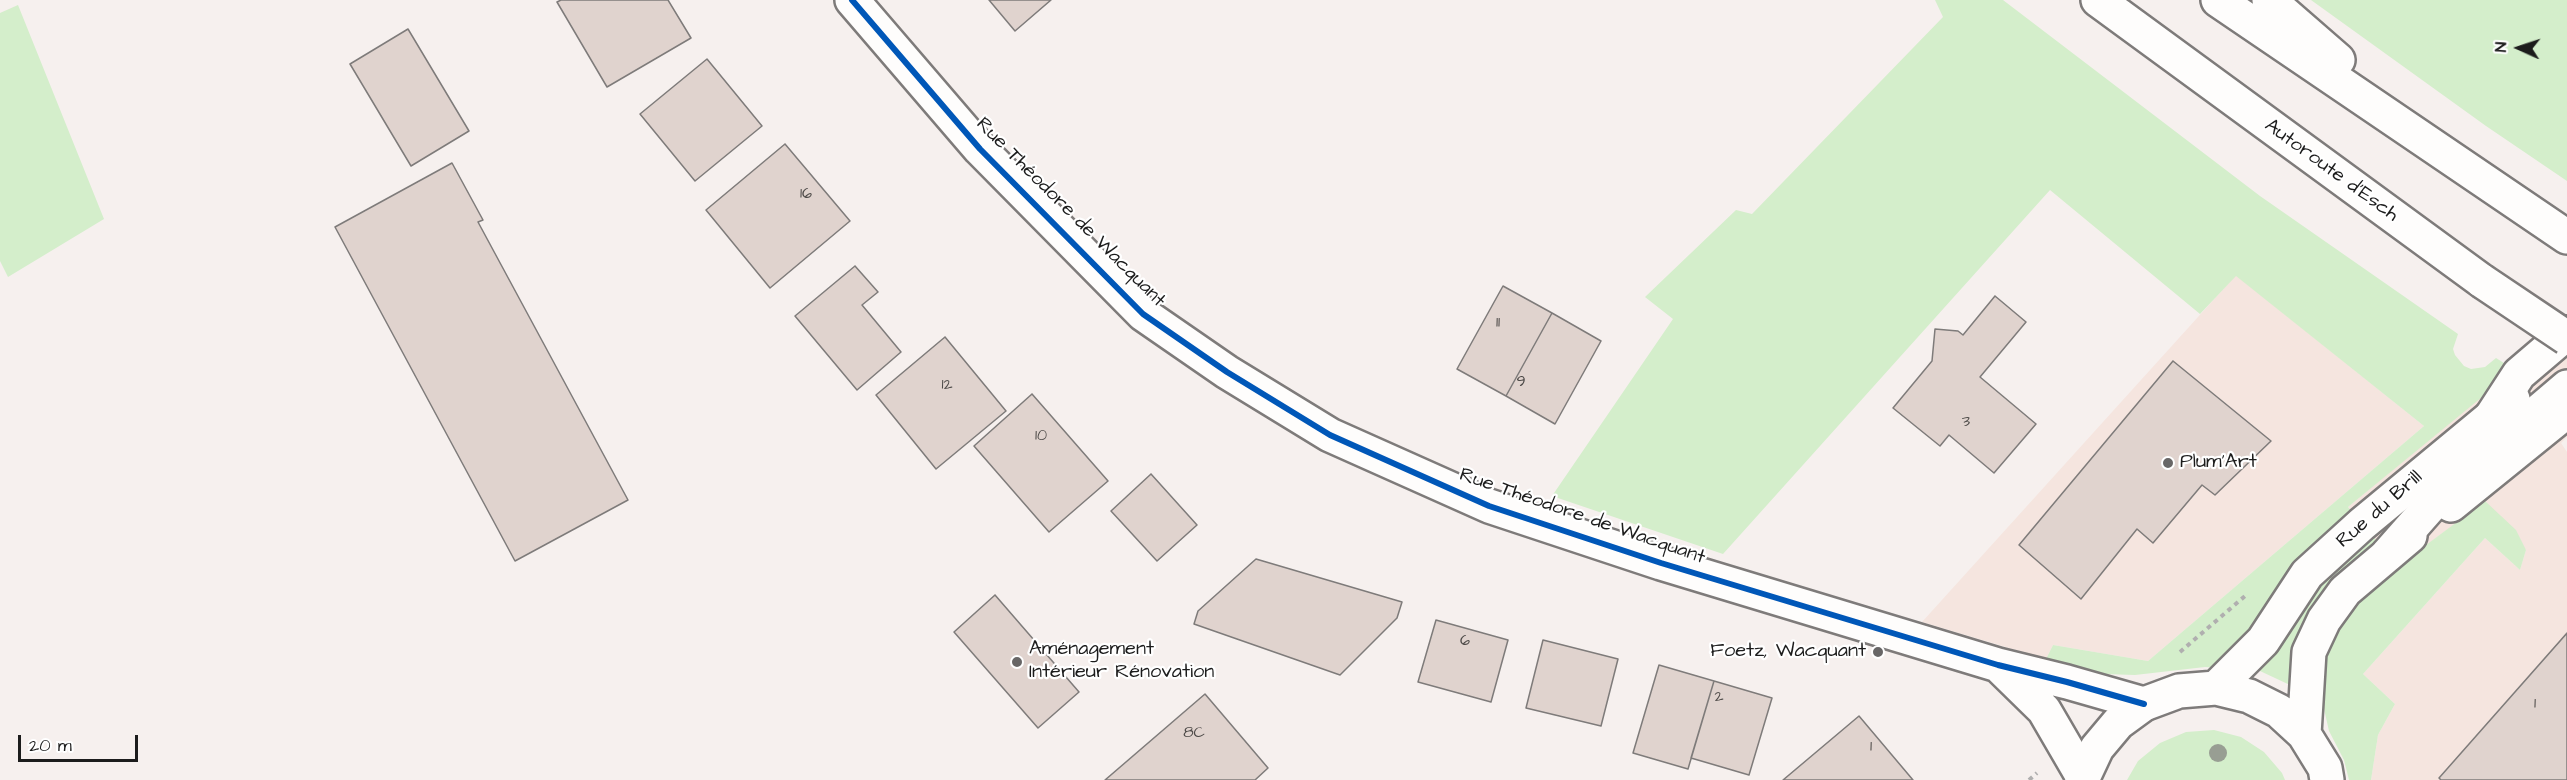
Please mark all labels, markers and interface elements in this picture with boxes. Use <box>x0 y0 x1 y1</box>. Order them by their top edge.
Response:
north arrow <box>2489 18 2549 78</box>
text: N <box>2490 41 2512 53</box>
street label: Rue Théodore de Wacquant <box>970 113 1170 313</box>
street label: Autoroute d'Esch <box>2259 114 2403 228</box>
house number: 16 <box>800 185 812 205</box>
house number: 11 <box>1496 314 1500 334</box>
house number: 9 <box>1516 373 1526 393</box>
house number: 12 <box>941 376 953 396</box>
house number: 3 <box>1962 413 1970 433</box>
house number: 10 <box>1035 427 1047 447</box>
place label: Plum'Art <box>2180 451 2257 475</box>
marker: Plum'Art <box>2161 456 2175 470</box>
street label: Rue Théodore de Wacquant <box>1456 464 1708 570</box>
street label: Rue du Brill <box>2332 466 2428 554</box>
house number: 6 <box>1460 632 1470 652</box>
place label: Aménagement Intérieur Rénovation <box>1029 638 1214 685</box>
place label: Foetz, Wacquant <box>1710 640 1866 664</box>
marker: Foetz, Wacquant <box>1871 645 1885 659</box>
marker: Aménagement Intérieur Rénovation <box>1010 655 1024 669</box>
house number: 2 <box>1714 688 1724 708</box>
house number: 1 <box>2534 695 2536 715</box>
scale bar <box>21 723 141 761</box>
house number: 8C <box>1183 724 1205 744</box>
text: 20 m <box>29 733 72 758</box>
house number: 1 <box>1870 738 1872 758</box>

